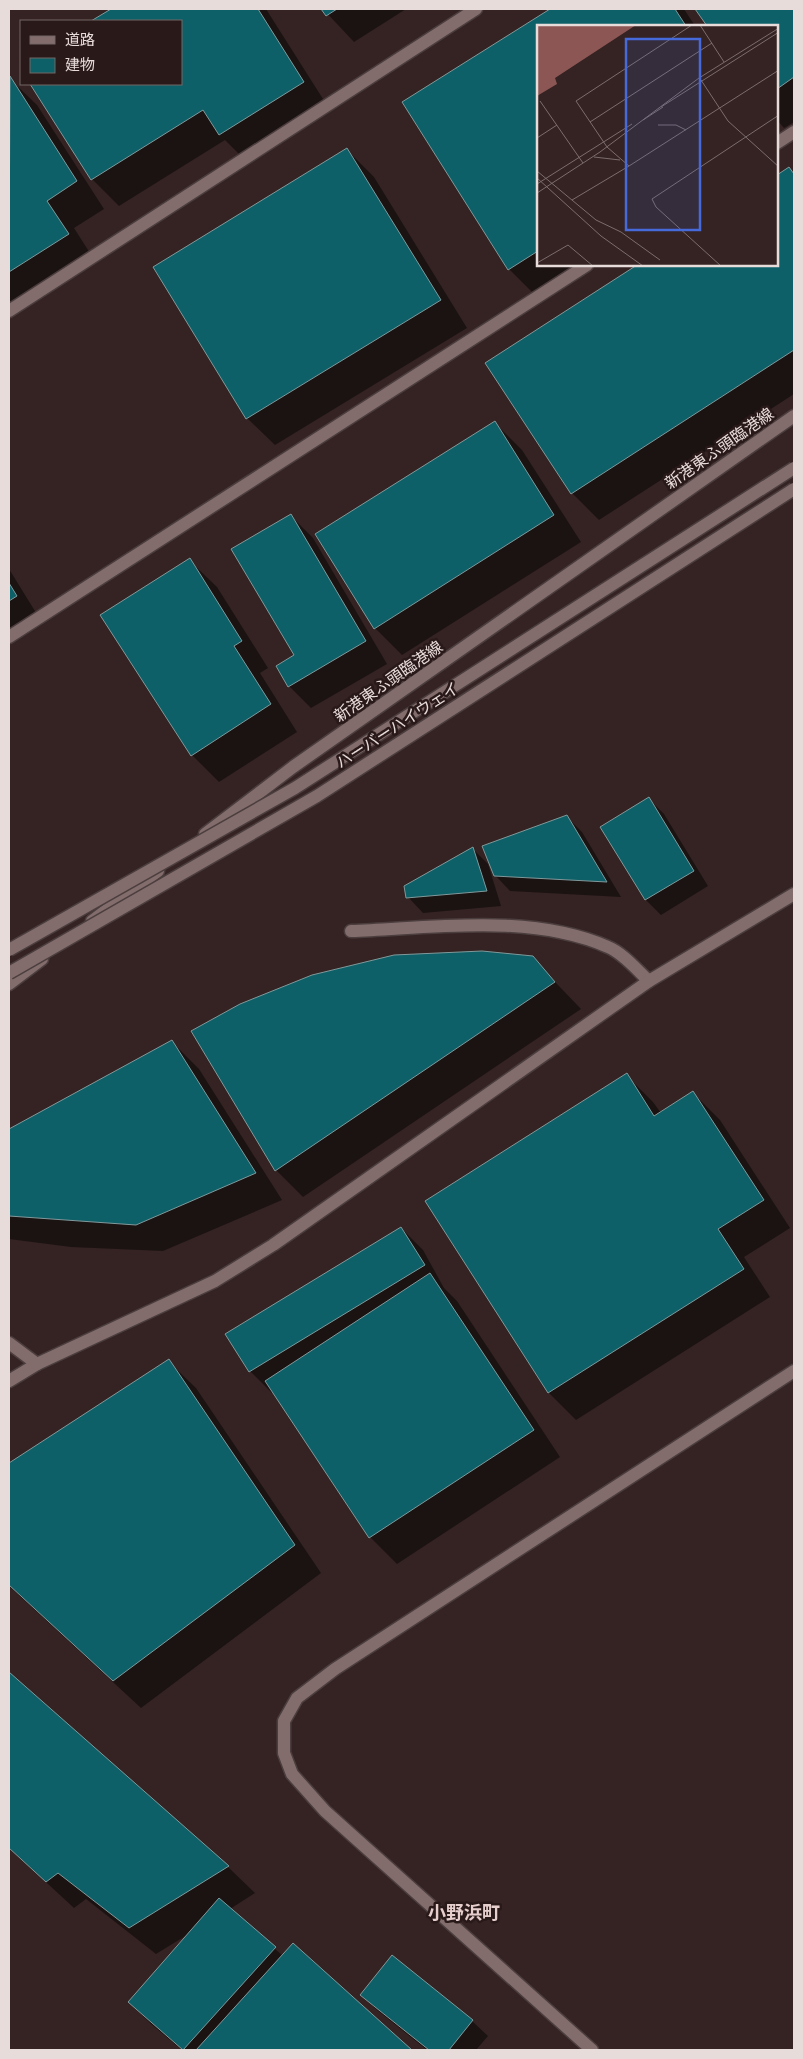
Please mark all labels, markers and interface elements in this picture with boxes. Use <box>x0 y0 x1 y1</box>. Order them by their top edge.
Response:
legend <box>20 20 182 85</box>
inset map <box>537 25 778 266</box>
text: 道路 <box>65 30 95 49</box>
text: 建物 <box>65 55 95 74</box>
street label: 新港東ふ頭臨港線 <box>661 403 777 493</box>
street label: 新港東ふ頭臨港線 <box>330 636 446 726</box>
street label: ハーバーハイウェイ <box>332 678 462 772</box>
district label: 小野浜町 <box>428 1901 500 1924</box>

